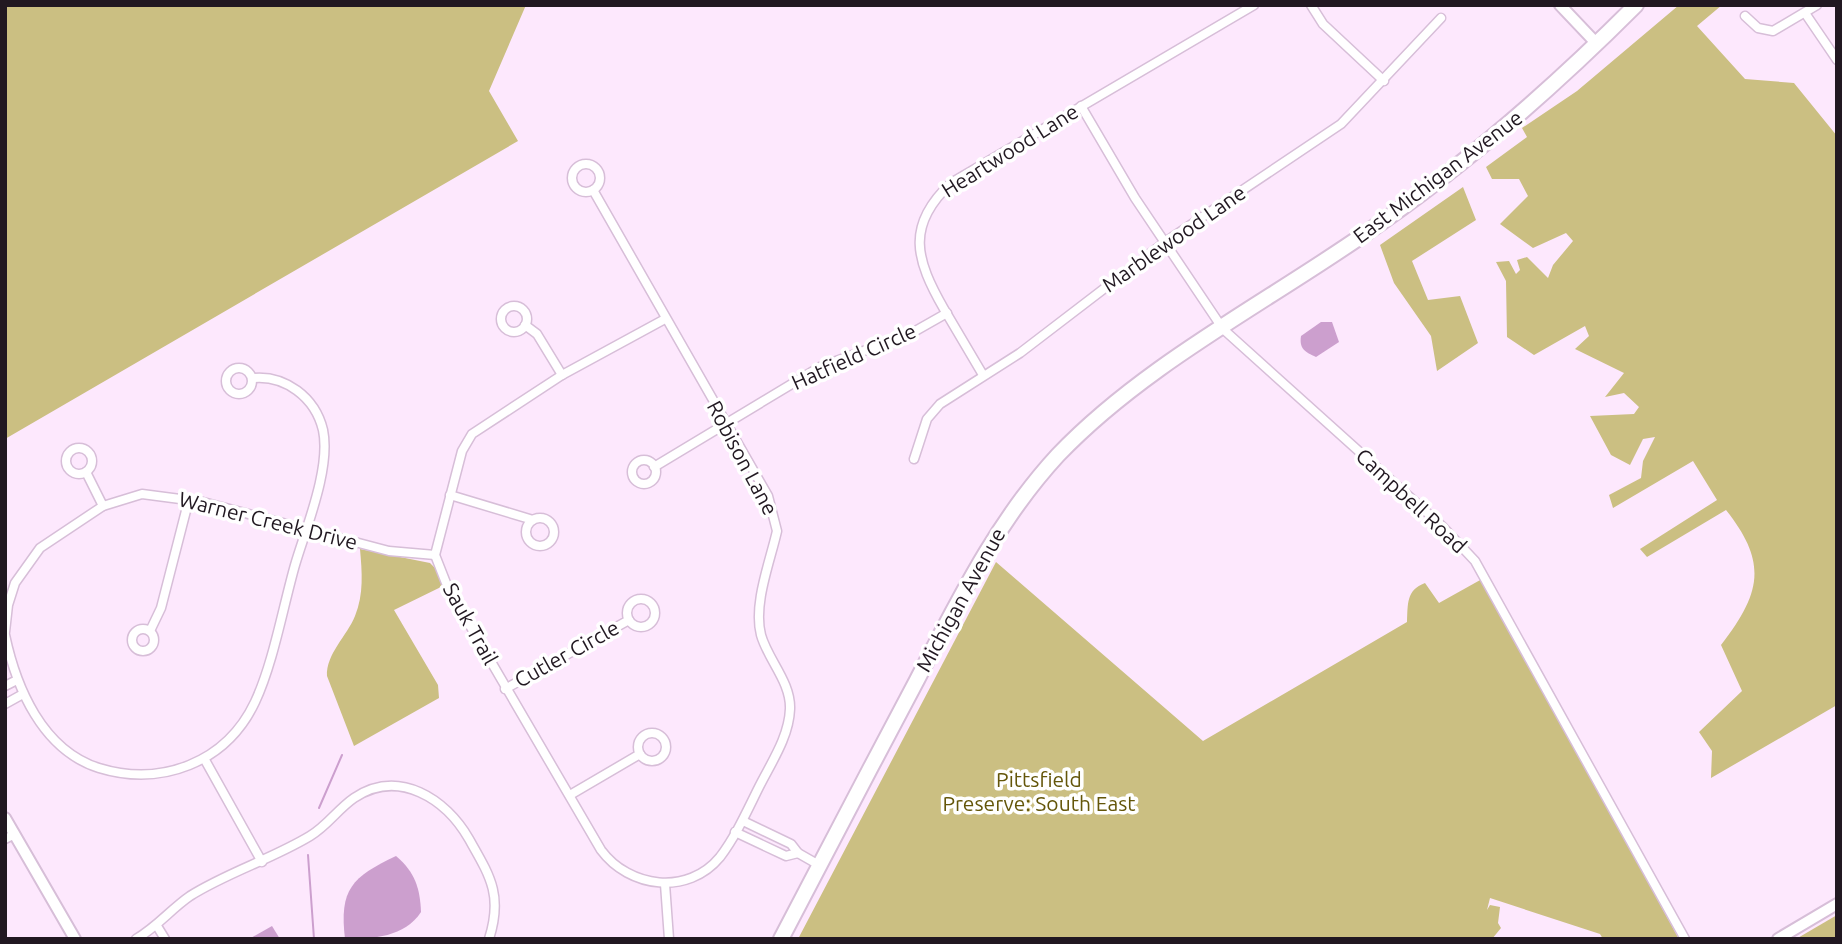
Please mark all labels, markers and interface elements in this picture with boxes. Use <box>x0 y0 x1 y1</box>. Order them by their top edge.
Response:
street label: Heartwood Lane <box>937 99 1082 202</box>
street label: East Michigan Avenue <box>1348 105 1527 248</box>
street label: Marblewood Lane <box>1097 180 1250 297</box>
street label: Hatfield Circle <box>788 318 920 394</box>
street label: Robison Lane <box>703 396 783 519</box>
street label: Campbell Road <box>1351 443 1472 558</box>
street label: Warner Creek Drive <box>176 486 360 554</box>
street label: Michigan Avenue <box>911 523 1010 676</box>
street label: Sauk Trail <box>439 579 503 668</box>
street label: Cutler Circle <box>510 615 623 692</box>
park label: Pittsfield Preserve: South East <box>942 767 1136 815</box>

